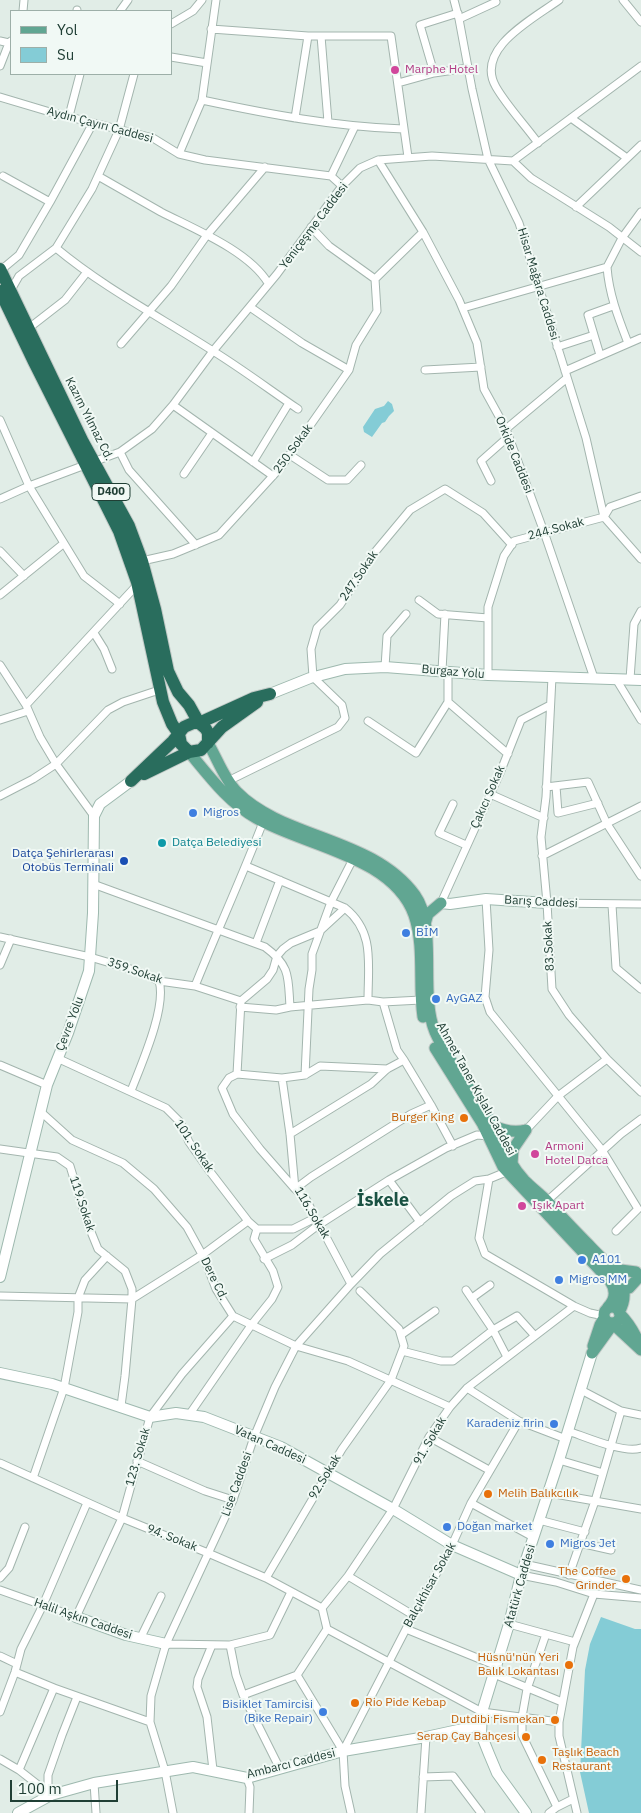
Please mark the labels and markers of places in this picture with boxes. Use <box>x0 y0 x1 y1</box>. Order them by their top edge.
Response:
place label: Marphe Hotel <box>405 63 478 77</box>
marker: Marphe Hotel <box>389 64 401 76</box>
place label: Migros <box>203 806 239 820</box>
marker: Migros <box>187 807 199 819</box>
place label: Datça Belediyesi <box>172 836 261 850</box>
marker: Datça Belediyesi <box>156 837 168 849</box>
place label: Datça Şehirlerarası Otobüs Terminali <box>12 847 114 875</box>
marker: Datça Şehirlerarası Otobüs Terminali <box>118 855 130 867</box>
place label: BİM <box>416 926 438 940</box>
marker: BİM <box>400 927 412 939</box>
place label: AyGAZ <box>446 992 482 1006</box>
marker: AyGAZ <box>430 993 442 1005</box>
place label: Burger King <box>391 1111 454 1125</box>
marker: Burger King <box>458 1112 470 1124</box>
place label: Armoni Hotel Datca <box>545 1140 608 1168</box>
marker: Armoni Hotel Datca <box>529 1148 541 1160</box>
place label: Işık Apart <box>532 1199 585 1213</box>
marker: Işık Apart <box>516 1200 528 1212</box>
place label: A101 <box>592 1253 621 1267</box>
marker: A101 <box>576 1254 588 1266</box>
place label: Migros MM <box>569 1273 627 1287</box>
marker: Migros MM <box>553 1274 565 1286</box>
place label: Karadeniz firin <box>467 1417 544 1431</box>
marker: Karadeniz firin <box>548 1418 560 1430</box>
place label: Melih Balıkcılık <box>498 1487 578 1501</box>
marker: Melih Balıkcılık <box>482 1488 494 1500</box>
place label: Doğan market <box>457 1520 532 1534</box>
marker: Doğan market <box>441 1521 453 1533</box>
place label: Migros Jet <box>560 1537 616 1551</box>
marker: Migros Jet <box>544 1538 556 1550</box>
place label: The Coffee Grinder <box>558 1565 616 1593</box>
marker: The Coffee Grinder <box>620 1573 632 1585</box>
place label: Hüsnü'nün Yeri Balık Lokantası <box>478 1651 559 1679</box>
marker: Hüsnü'nün Yeri Balık Lokantası <box>563 1659 575 1671</box>
place label: Rio Pide Kebap <box>365 1696 446 1710</box>
marker: Rio Pide Kebap <box>349 1697 361 1709</box>
place label: Bisiklet Tamircisi (Bike Repair) <box>222 1698 313 1726</box>
marker: Bisiklet Tamircisi (Bike Repair) <box>317 1706 329 1718</box>
place label: Dutdibi Fismekan <box>451 1713 545 1727</box>
marker: Dutdibi Fismekan <box>549 1714 561 1726</box>
place label: Serap Çay Bahçesi <box>417 1730 516 1744</box>
marker: Serap Çay Bahçesi <box>520 1731 532 1743</box>
place label: Taşlık Beach Restaurant <box>552 1746 619 1774</box>
marker: Taşlık Beach Restaurant <box>536 1754 548 1766</box>

